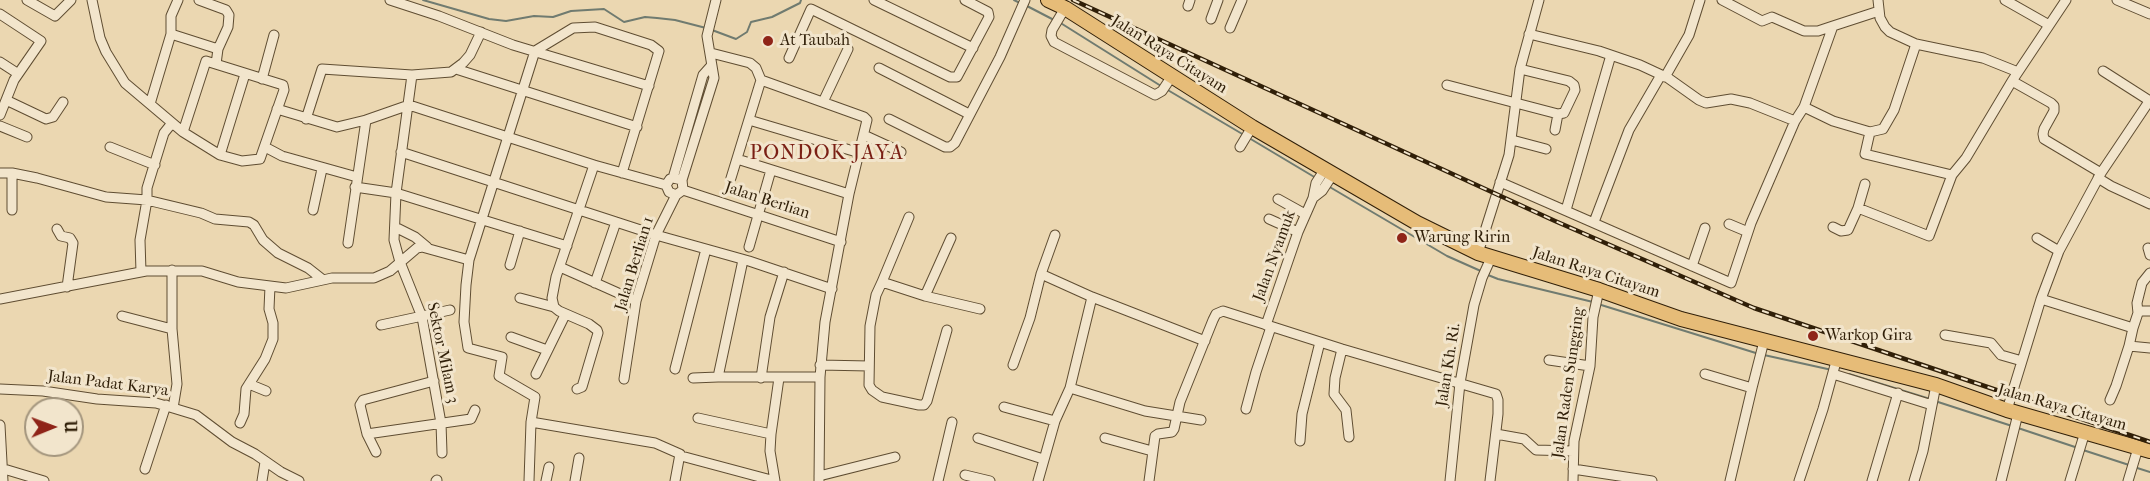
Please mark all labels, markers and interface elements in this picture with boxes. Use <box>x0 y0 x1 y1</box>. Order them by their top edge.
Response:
street label: Jalan Raya Citayam <box>1108 12 1230 98</box>
place label: At Taubah <box>780 31 850 51</box>
marker: At Taubah <box>761 34 775 48</box>
district label: PONDOK JAYA <box>750 142 904 166</box>
street label: Jalan Berlian <box>722 178 812 224</box>
street label: Jalan Nyamuk <box>1250 208 1300 304</box>
street label: Jalan Berlian 1 <box>612 215 658 313</box>
place label: Warung Ririn <box>1414 228 1510 248</box>
marker: Warung Ririn <box>1395 231 1409 245</box>
street label: Jalan Raya Citayam <box>1530 243 1662 303</box>
street label: Sektor Milam 3 <box>422 301 462 405</box>
street label: Jalan Raden Sungging <box>1549 306 1589 460</box>
street label: Jalan Kh. Ri. <box>1433 322 1465 408</box>
place label: Warkop Gira <box>1825 326 1912 346</box>
marker: Warkop Gira <box>1806 329 1820 343</box>
street label: Jalan Padat Karya <box>47 367 169 401</box>
street label: Jalan Raya Citayam <box>1995 380 2129 436</box>
north arrow <box>24 397 84 457</box>
text: U <box>61 420 80 433</box>

